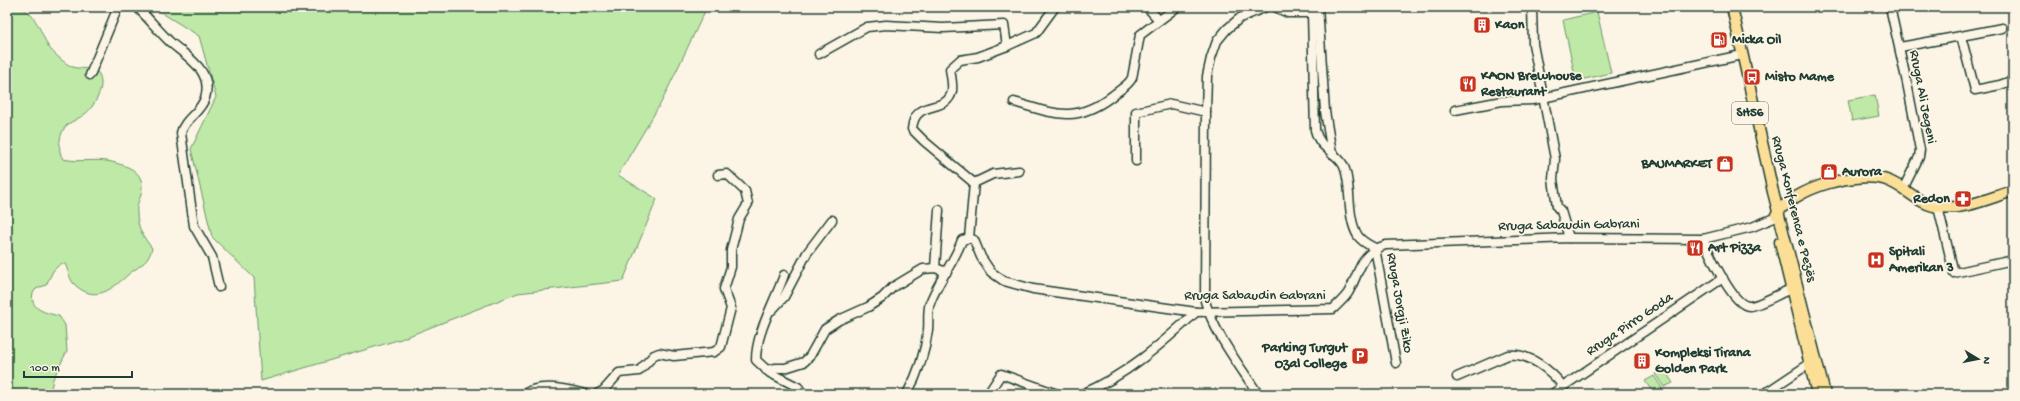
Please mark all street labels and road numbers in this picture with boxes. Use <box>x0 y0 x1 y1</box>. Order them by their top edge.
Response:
street label: Rruga Ali Jegeni <box>1905 49 1939 145</box>
road number: SH56 <box>1732 102 1768 124</box>
street label: Rruga Konferenca e Pezës <box>1767 134 1820 285</box>
street label: Rruga Sabaudin Gabrani <box>1498 216 1640 236</box>
street label: Rruga Jorgji Ziko <box>1382 252 1416 354</box>
street label: Rruga Sabaudin Gabrani <box>1184 288 1326 305</box>
street label: Rruga Pirro Goda <box>1583 289 1678 360</box>

